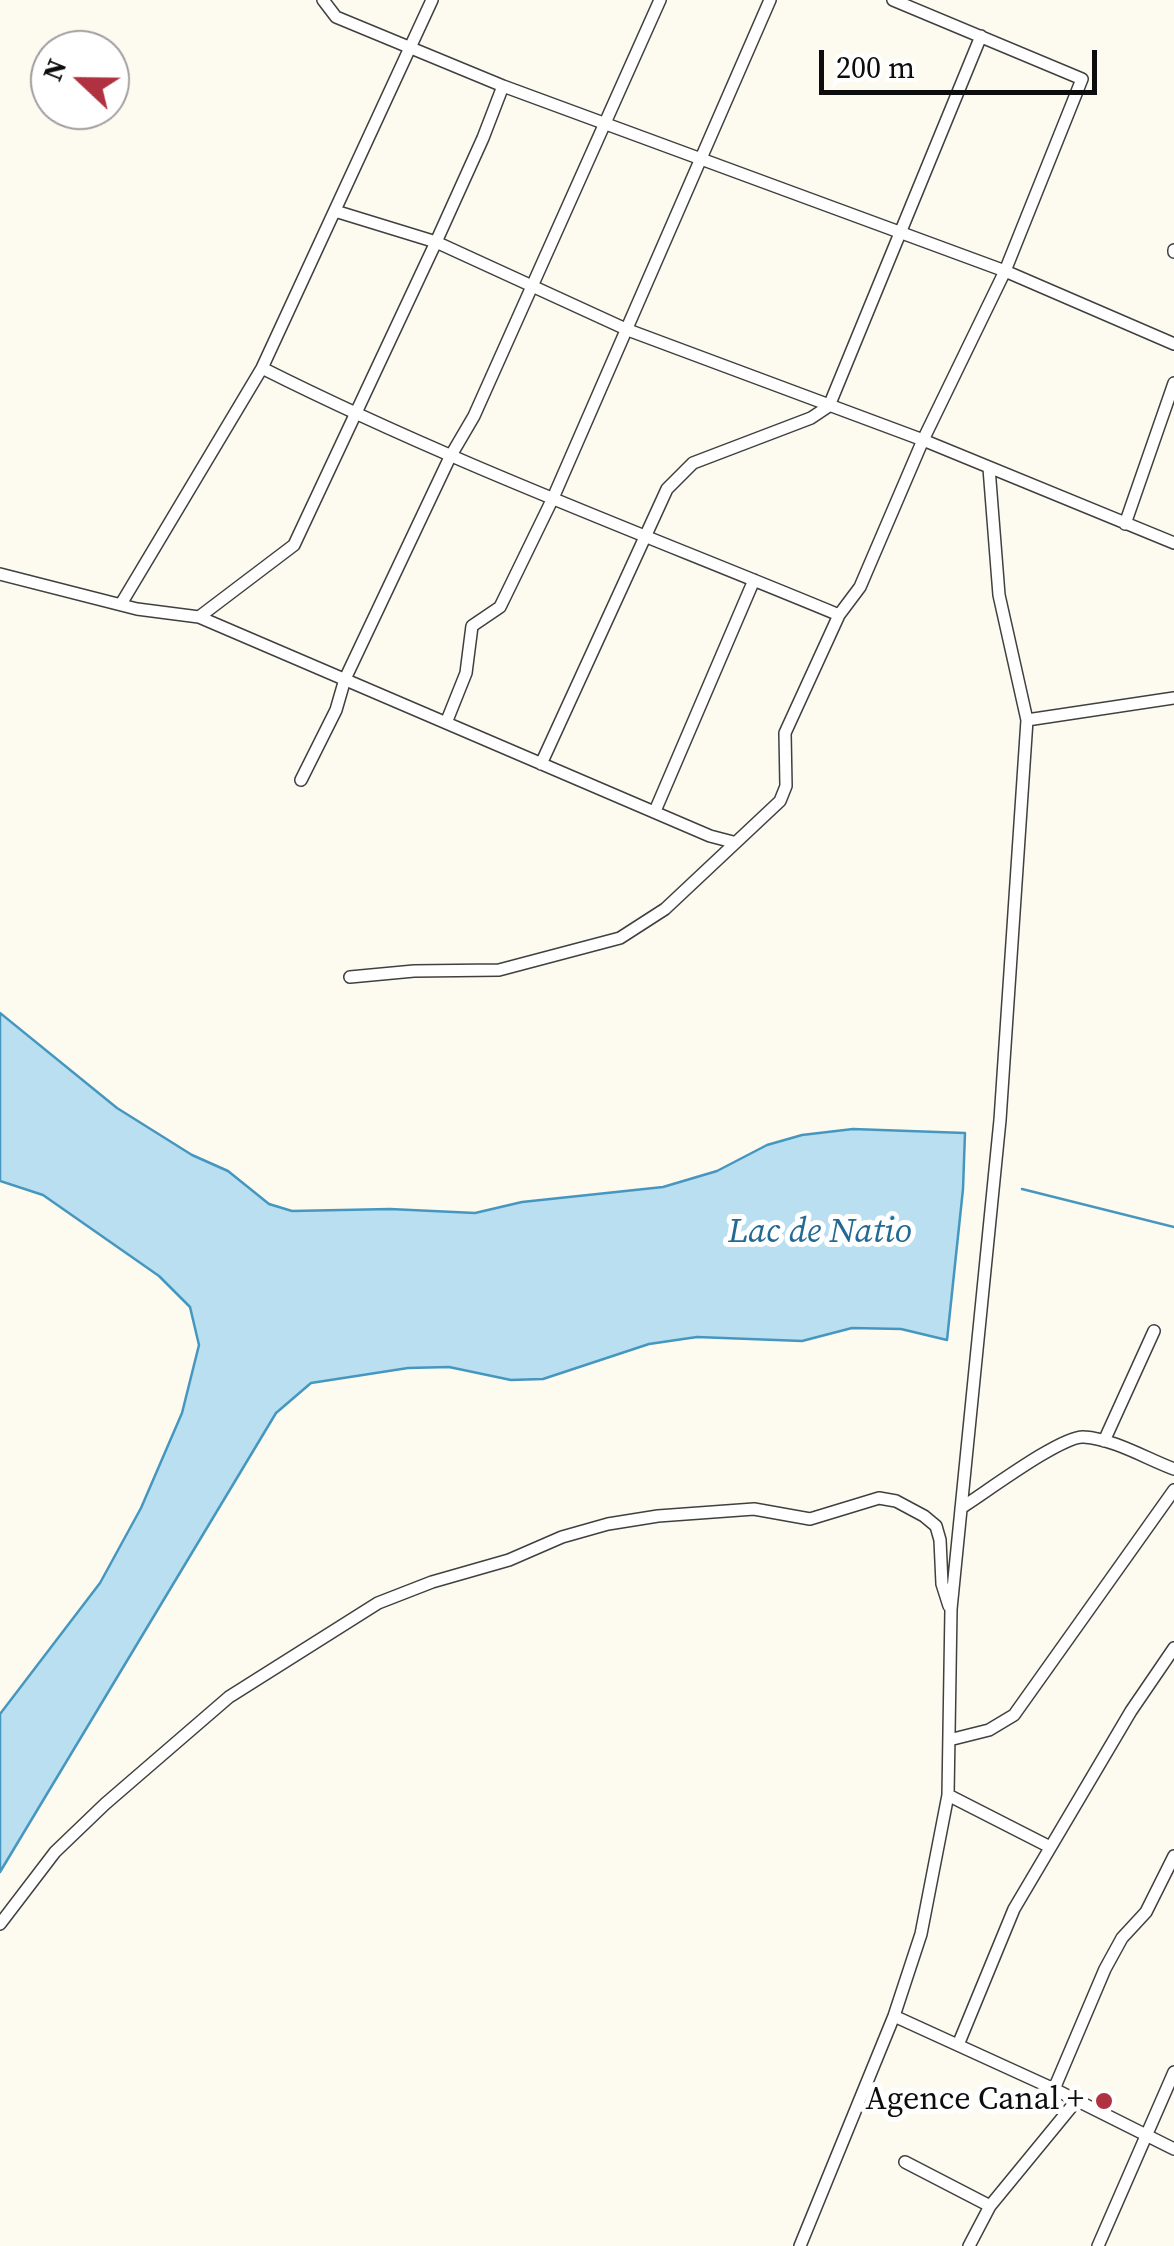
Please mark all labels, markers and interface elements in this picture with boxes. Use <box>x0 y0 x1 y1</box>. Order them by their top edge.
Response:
north arrow <box>30 30 130 130</box>
scale bar <box>824 30 1102 92</box>
text: 200 m <box>836 47 915 88</box>
text: N <box>33 53 75 86</box>
water label: Lac de Natio <box>728 1212 912 1254</box>
place label: Agence Canal + <box>865 2082 1084 2120</box>
marker: Agence Canal + <box>1093 2090 1115 2112</box>

